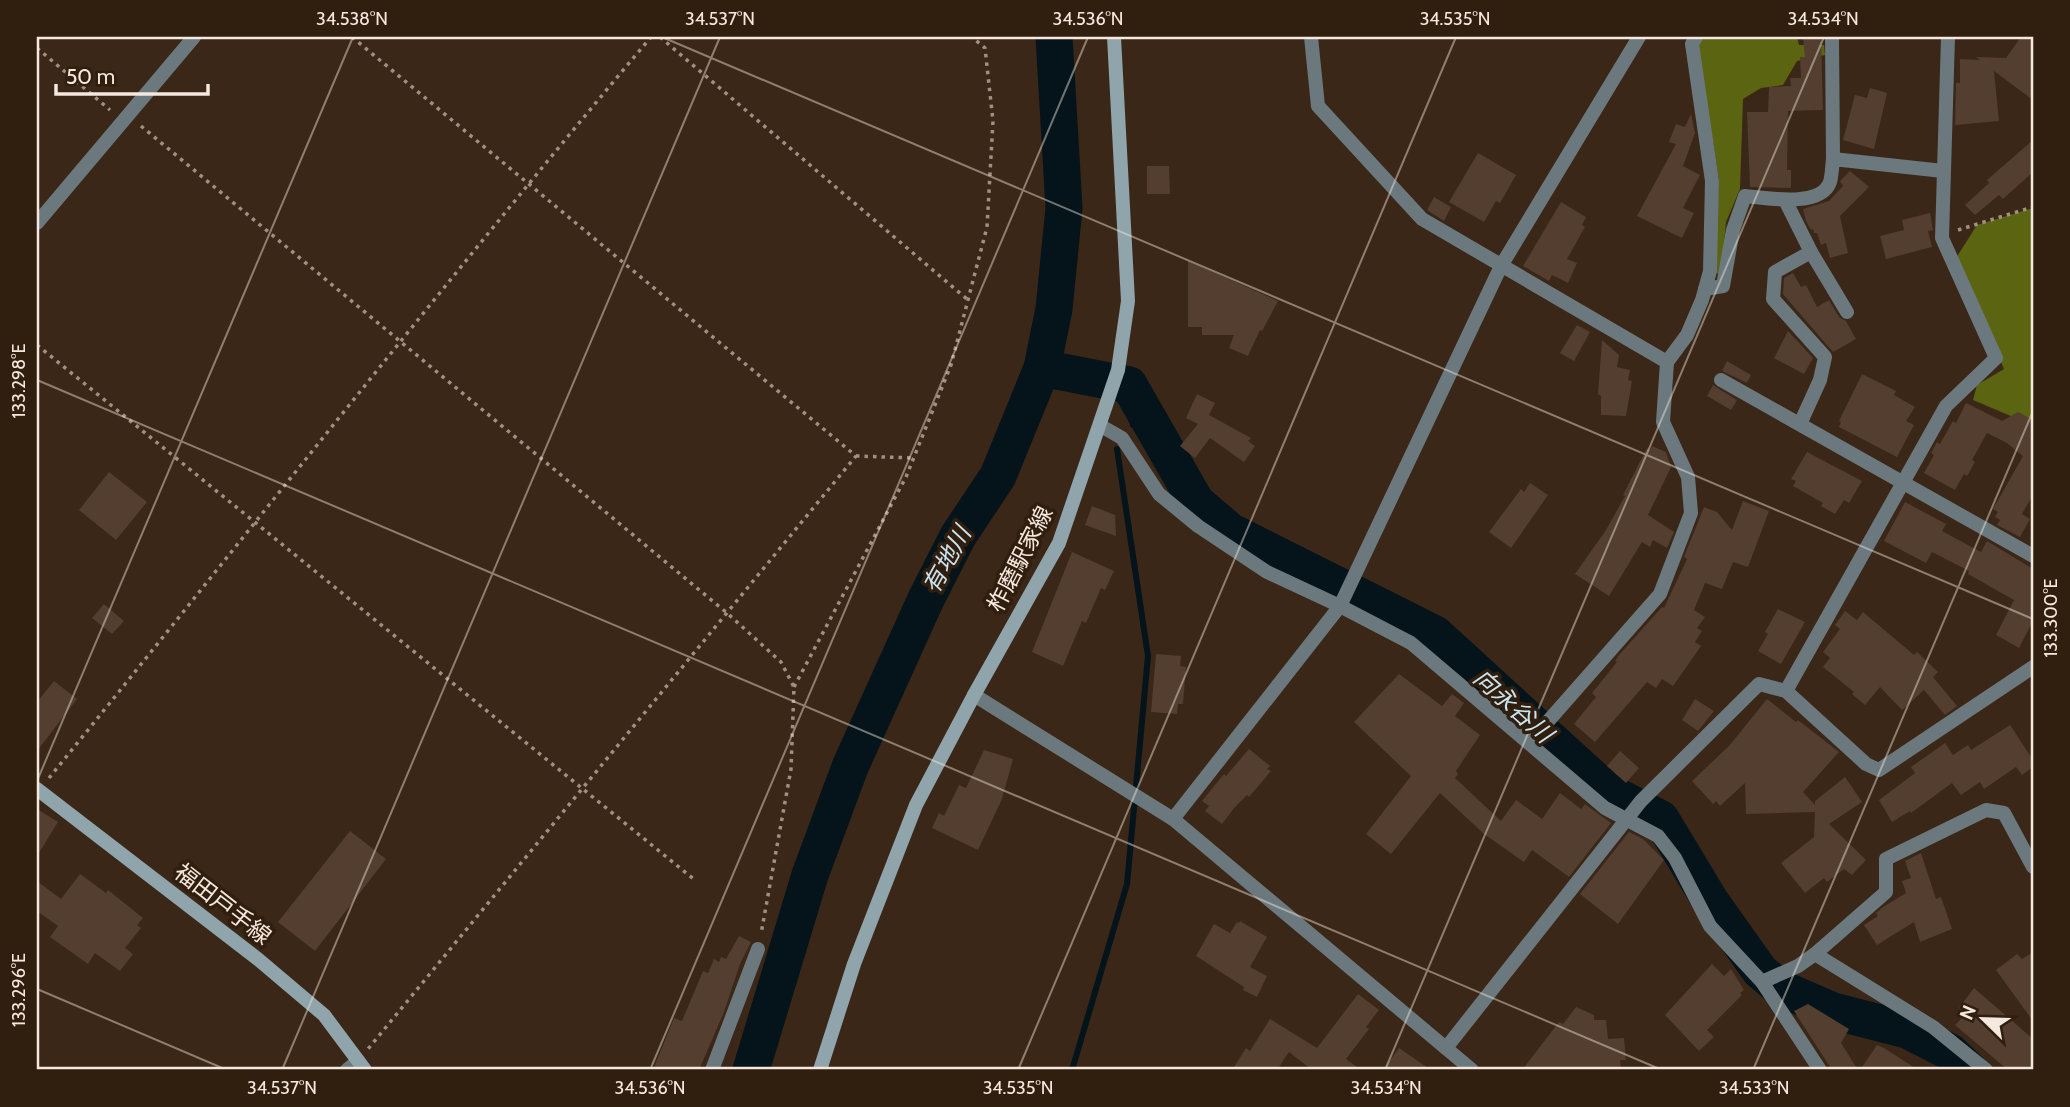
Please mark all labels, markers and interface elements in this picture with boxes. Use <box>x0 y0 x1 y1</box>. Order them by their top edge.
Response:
text: 34.538°N <box>316 8 388 30</box>
text: 34.537°N <box>685 8 755 30</box>
text: 34.536°N <box>1052 8 1124 30</box>
text: 34.535°N <box>1420 8 1490 30</box>
text: 34.534°N <box>1787 8 1859 30</box>
scale bar <box>56 52 208 96</box>
text: 50 m <box>66 64 115 89</box>
text: 133.298°E <box>8 344 30 418</box>
street label: 柞磨駅家線 <box>981 501 1059 617</box>
water label: 有地川 <box>916 519 978 598</box>
text: 133.300°E <box>2040 578 2062 658</box>
water label: 向永谷川 <box>1468 663 1561 751</box>
street label: 福田戸手線 <box>169 858 277 950</box>
text: 133.296°E <box>8 953 30 1027</box>
north arrow <box>1948 984 2018 1054</box>
text: N <box>1955 1002 1981 1023</box>
text: 34.537°N <box>247 1077 317 1099</box>
text: 34.536°N <box>614 1077 686 1099</box>
text: 34.535°N <box>983 1077 1053 1099</box>
text: 34.534°N <box>1350 1077 1422 1099</box>
text: 34.533°N <box>1719 1077 1789 1099</box>

